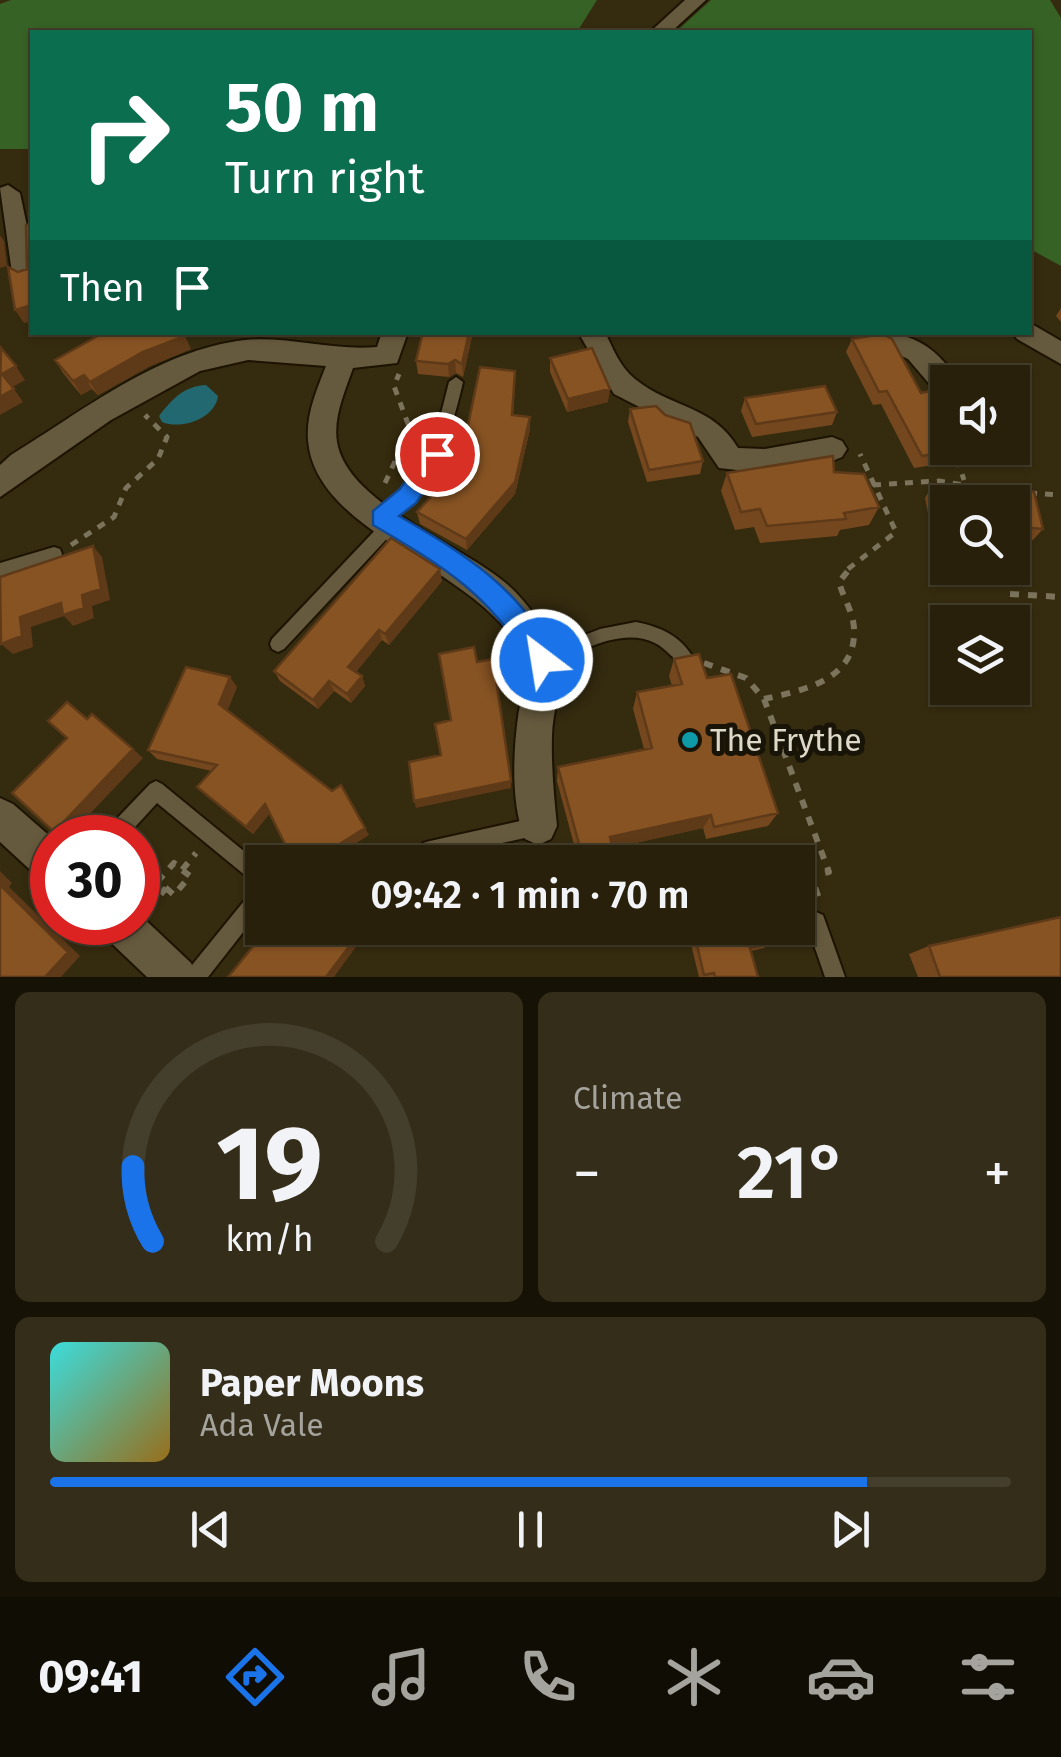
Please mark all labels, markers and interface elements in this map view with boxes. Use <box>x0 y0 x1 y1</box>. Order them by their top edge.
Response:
text: 50 m <box>225 66 379 150</box>
icon: right <box>60 70 190 200</box>
text: Turn right <box>225 151 424 205</box>
icon: arrive <box>165 260 220 315</box>
text: Then <box>60 265 145 311</box>
map controls <box>930 365 1030 705</box>
button: sound <box>930 365 1030 465</box>
pin <box>395 412 480 497</box>
icon: arrive <box>410 427 465 482</box>
button: search <box>930 485 1030 585</box>
button: layers <box>930 605 1030 705</box>
position arrow <box>490 608 594 712</box>
place label: The Frythe <box>710 721 862 759</box>
marker: The Frythe <box>679 729 701 751</box>
speed limit sign: 30 <box>30 815 160 945</box>
text: 09:42 · 1 min · 70 m <box>371 872 689 918</box>
text: Climate <box>573 1079 682 1117</box>
text: 19 <box>216 1102 322 1227</box>
text: 21° <box>737 1128 847 1218</box>
text: − <box>573 1141 601 1207</box>
text: + <box>984 1141 1011 1207</box>
text: km/h <box>225 1218 313 1260</box>
text: Paper Moons <box>200 1360 424 1406</box>
text: Ada Vale <box>200 1406 324 1444</box>
icon: previous <box>183 1502 238 1557</box>
icon: pause <box>503 1502 558 1557</box>
icon: next <box>823 1502 878 1557</box>
icon: directions <box>220 1642 290 1712</box>
icon: music <box>366 1642 436 1712</box>
icon: phone <box>513 1642 583 1712</box>
icon: climate <box>659 1642 729 1712</box>
icon: car <box>806 1642 876 1712</box>
icon: filters <box>953 1642 1023 1712</box>
text: 09:41 <box>38 1650 143 1704</box>

